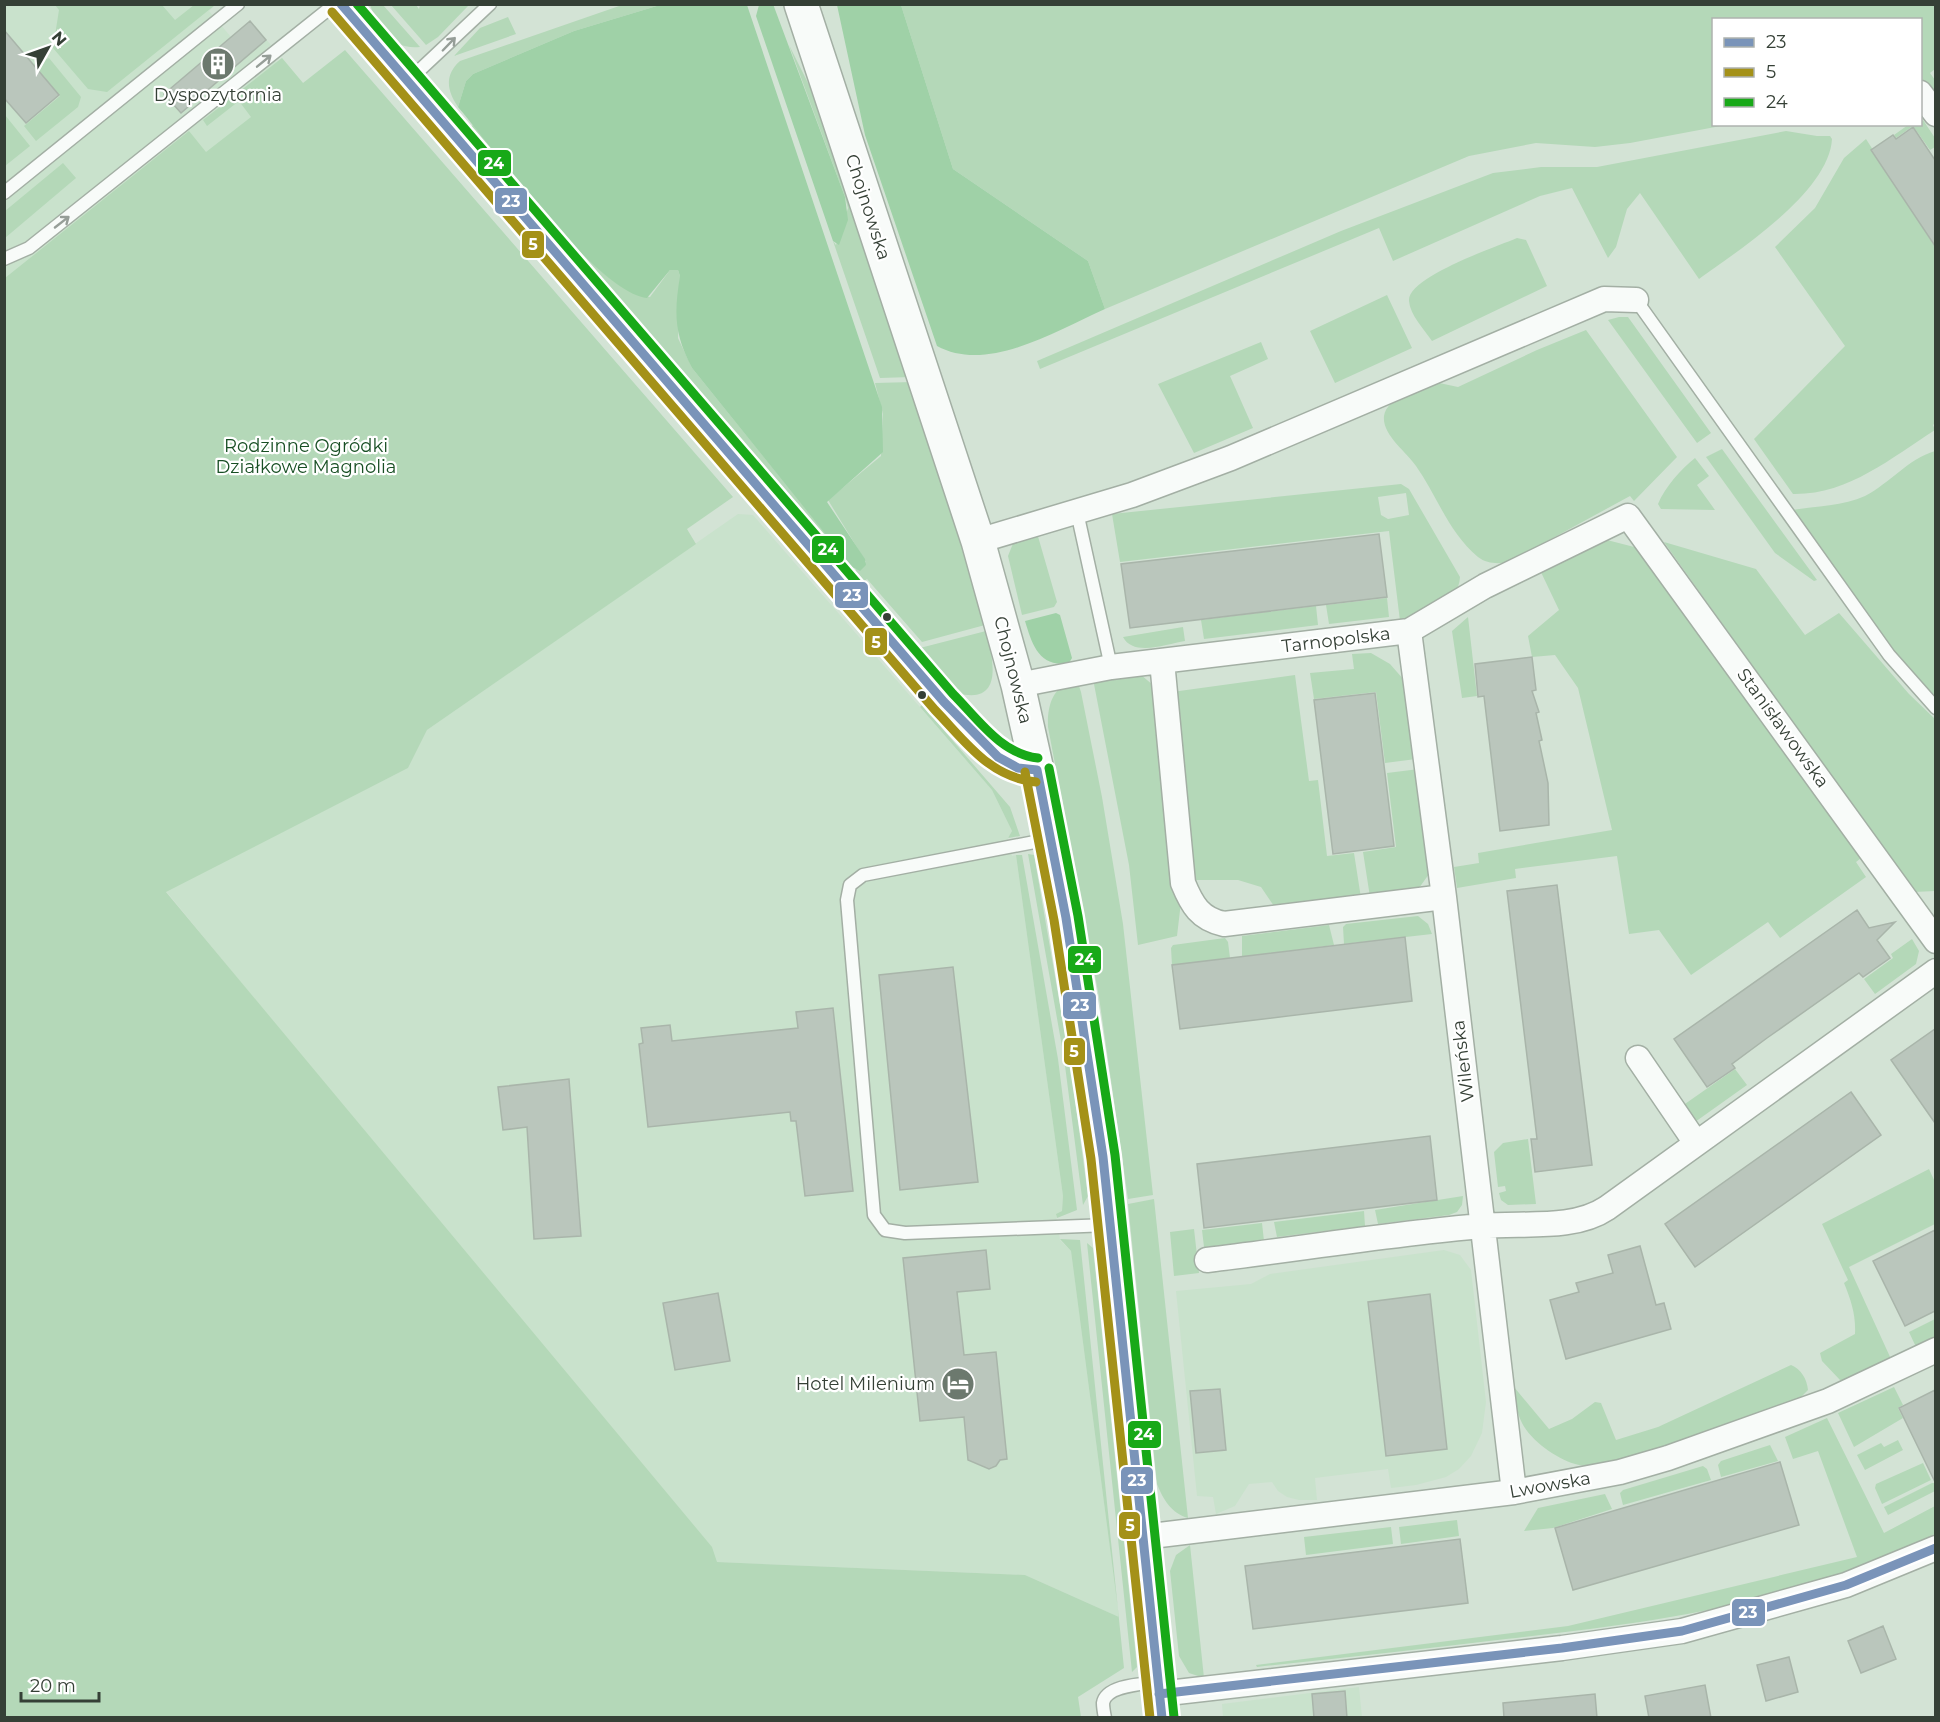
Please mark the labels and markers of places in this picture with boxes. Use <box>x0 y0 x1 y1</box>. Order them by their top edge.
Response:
building icon: Dyspozytornia <box>200 46 236 82</box>
place label: Dyspozytornia <box>154 84 282 106</box>
unlabelled marker <box>881 611 893 623</box>
unlabelled marker <box>916 689 928 701</box>
hotel icon: Hotel Milenium <box>940 1366 976 1402</box>
place label: Hotel Milenium <box>796 1373 935 1395</box>

